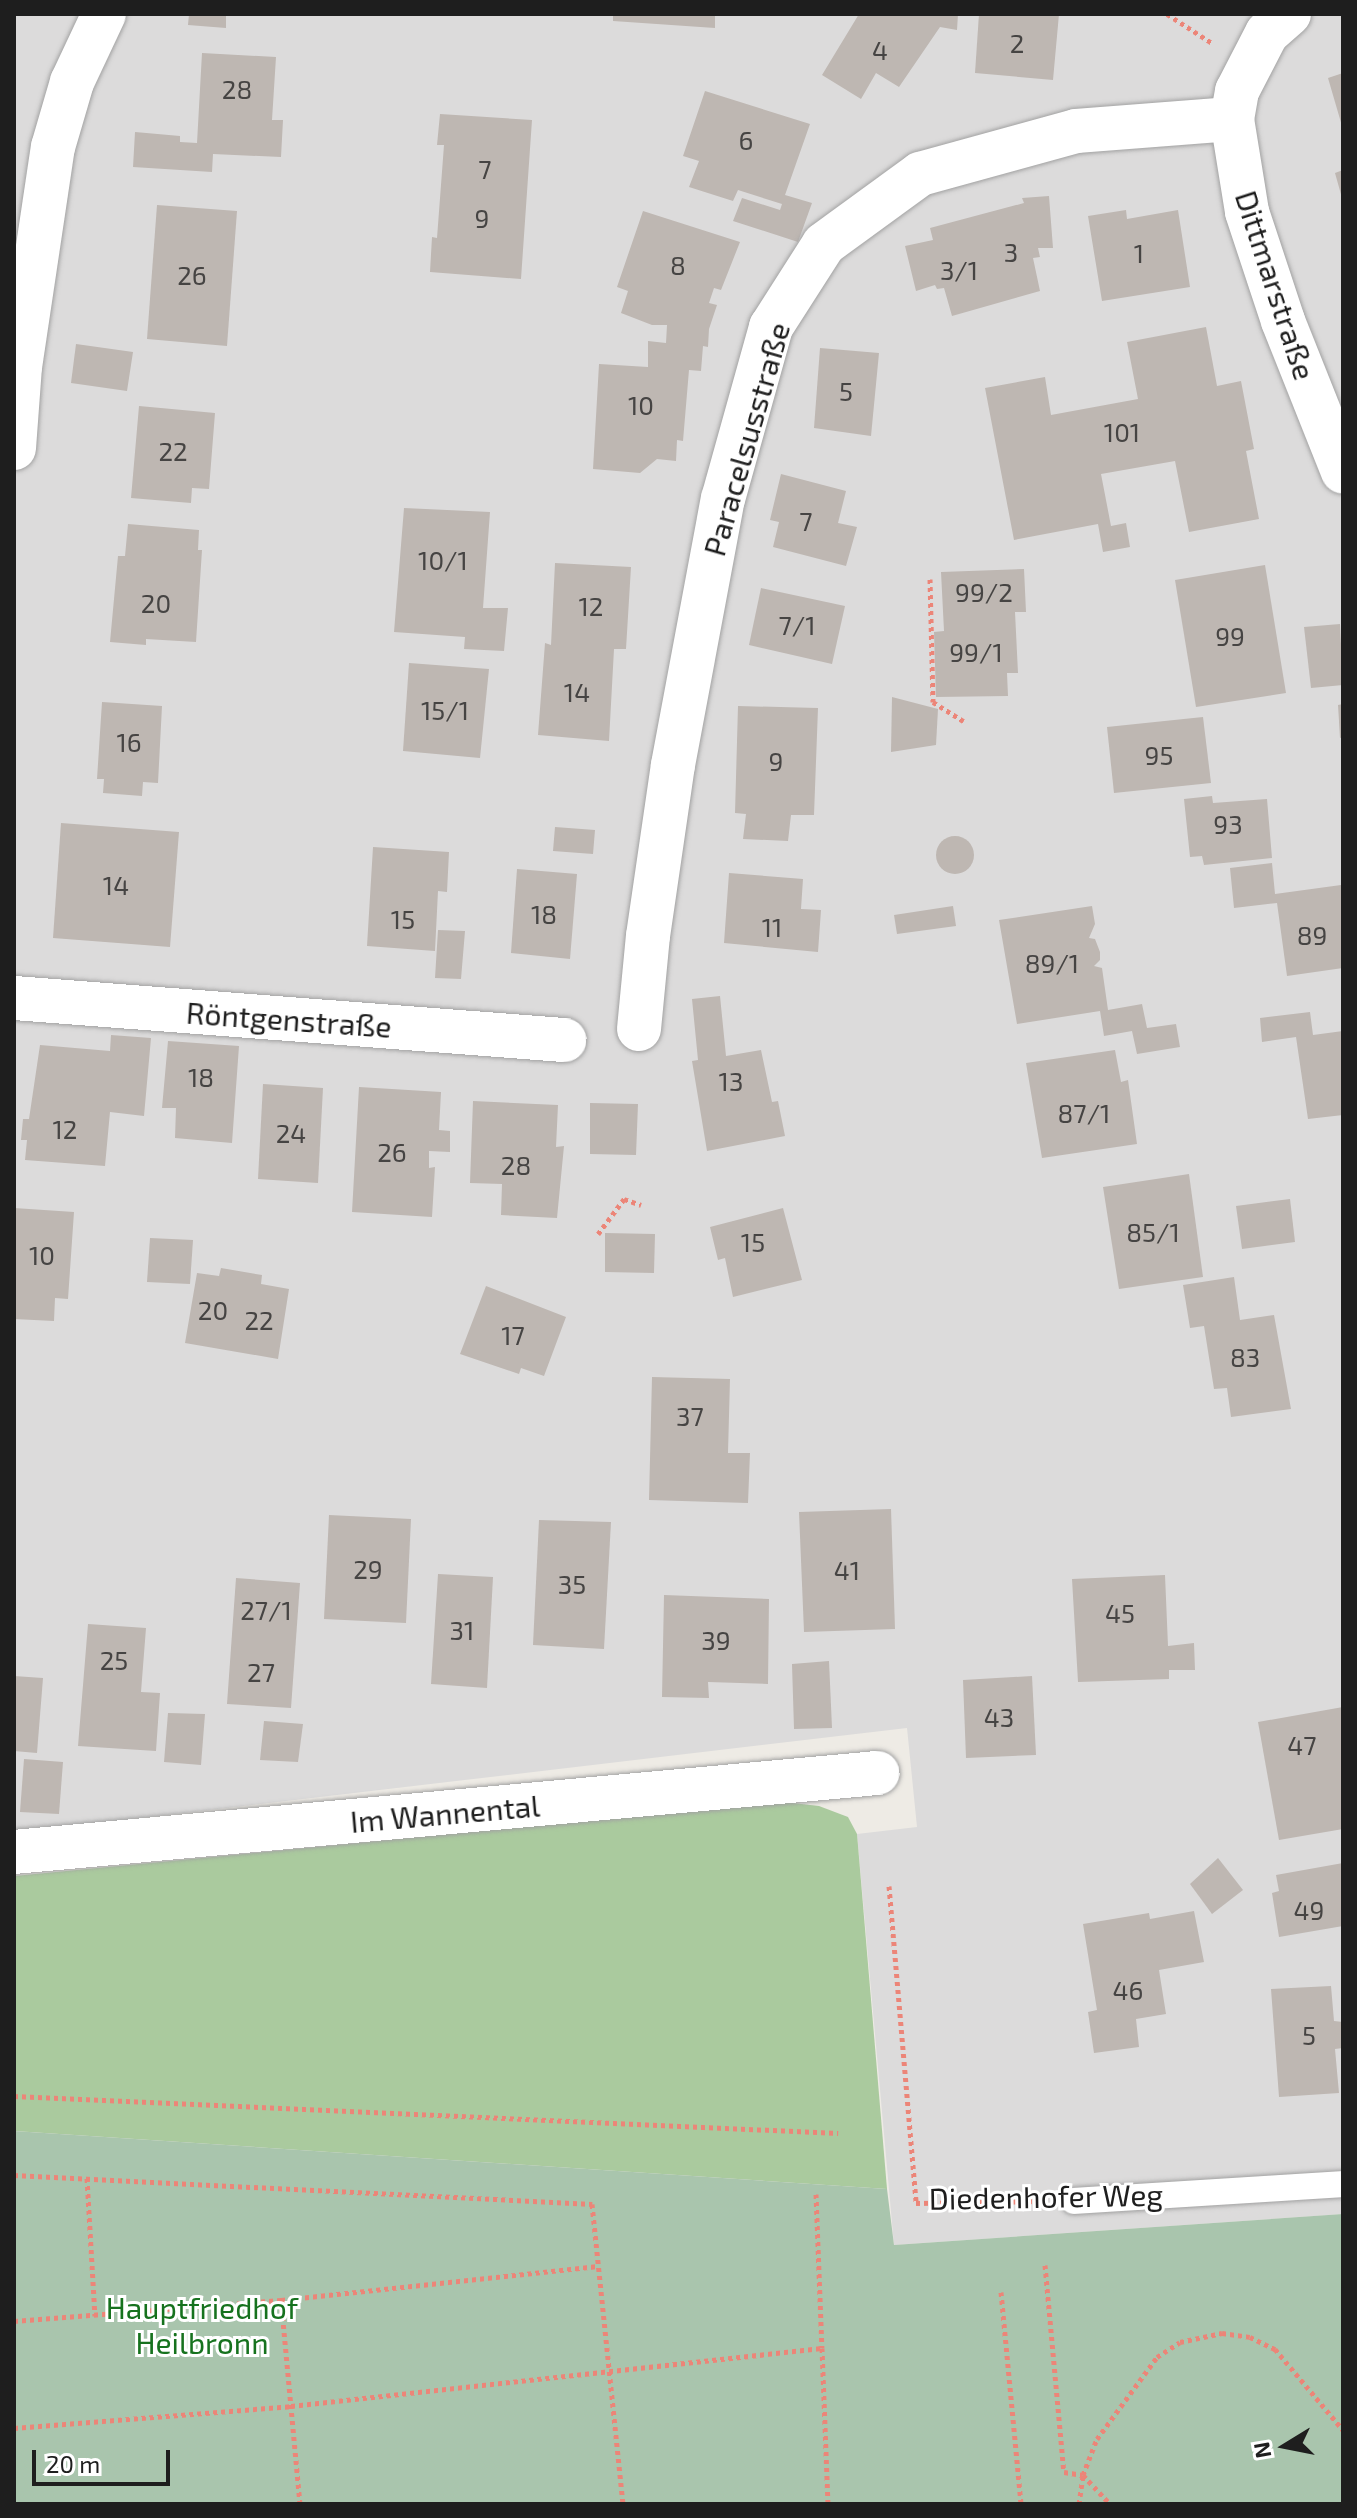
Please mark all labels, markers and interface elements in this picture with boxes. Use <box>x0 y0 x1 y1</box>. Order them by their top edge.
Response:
house number: 2 <box>1010 27 1024 59</box>
house number: 4 <box>872 34 888 66</box>
house number: 28 <box>222 73 252 105</box>
house number: 6 <box>739 124 753 156</box>
house number: 7 <box>478 153 492 185</box>
street label: Dittmarstraße <box>1229 186 1323 384</box>
house number: 9 <box>475 202 489 234</box>
house number: 3 <box>1004 236 1018 268</box>
house number: 1 <box>1134 237 1144 269</box>
house number: 8 <box>670 249 686 281</box>
house number: 3/1 <box>940 254 978 286</box>
house number: 26 <box>177 259 207 291</box>
street label: Paracelsusstraße <box>695 318 797 560</box>
house number: 5 <box>839 375 853 407</box>
house number: 10 <box>628 389 654 421</box>
house number: 101 <box>1104 416 1140 448</box>
house number: 22 <box>158 435 188 467</box>
house number: 7 <box>799 505 813 537</box>
house number: 10/1 <box>418 544 468 576</box>
house number: 99/2 <box>955 576 1013 608</box>
house number: 20 <box>141 587 171 619</box>
house number: 12 <box>579 590 603 622</box>
house number: 7/1 <box>778 609 816 641</box>
house number: 99 <box>1215 620 1245 652</box>
house number: 99/1 <box>949 636 1003 668</box>
house number: 14 <box>564 676 590 708</box>
house number: 15/1 <box>421 694 469 726</box>
house number: 16 <box>116 726 142 758</box>
house number: 95 <box>1145 739 1173 771</box>
house number: 9 <box>769 745 783 777</box>
house number: 93 <box>1213 808 1243 840</box>
house number: 14 <box>103 869 129 901</box>
house number: 18 <box>531 898 557 930</box>
house number: 15 <box>391 903 415 935</box>
house number: 11 <box>762 911 782 943</box>
house number: 89 <box>1297 919 1327 951</box>
house number: 89/1 <box>1025 947 1079 979</box>
street label: Röntgenstraße <box>185 994 393 1044</box>
house number: 18 <box>188 1061 214 1093</box>
house number: 13 <box>719 1065 743 1097</box>
house number: 87/1 <box>1058 1097 1110 1129</box>
house number: 12 <box>53 1113 77 1145</box>
house number: 24 <box>276 1117 306 1149</box>
house number: 26 <box>377 1136 407 1168</box>
house number: 28 <box>501 1149 531 1181</box>
house number: 85/1 <box>1126 1216 1180 1248</box>
house number: 15 <box>741 1226 765 1258</box>
house number: 10 <box>29 1239 55 1271</box>
house number: 20 <box>198 1294 228 1326</box>
house number: 22 <box>244 1304 274 1336</box>
house number: 17 <box>501 1319 525 1351</box>
house number: 83 <box>1230 1341 1260 1373</box>
house number: 37 <box>676 1400 704 1432</box>
house number: 29 <box>353 1553 383 1585</box>
house number: 41 <box>834 1554 860 1586</box>
house number: 35 <box>558 1568 586 1600</box>
house number: 27/1 <box>240 1594 292 1626</box>
house number: 45 <box>1105 1597 1135 1629</box>
house number: 31 <box>450 1614 474 1646</box>
house number: 39 <box>701 1624 731 1656</box>
house number: 25 <box>100 1644 128 1676</box>
house number: 27 <box>247 1656 275 1688</box>
house number: 43 <box>984 1701 1014 1733</box>
house number: 47 <box>1287 1729 1317 1761</box>
street label: Im Wannental <box>348 1787 542 1839</box>
house number: 49 <box>1294 1894 1324 1926</box>
house number: 46 <box>1113 1974 1143 2006</box>
house number: 5 <box>1302 2019 1316 2051</box>
street label: Diedenhofer Weg <box>928 2176 1164 2216</box>
park label: Hauptfriedhof Heilbronn <box>106 2289 298 2360</box>
north arrow <box>1245 2406 1325 2486</box>
scale bar <box>36 2434 174 2484</box>
text: N <box>1247 2440 1276 2460</box>
text: 20 m <box>46 2449 100 2478</box>

